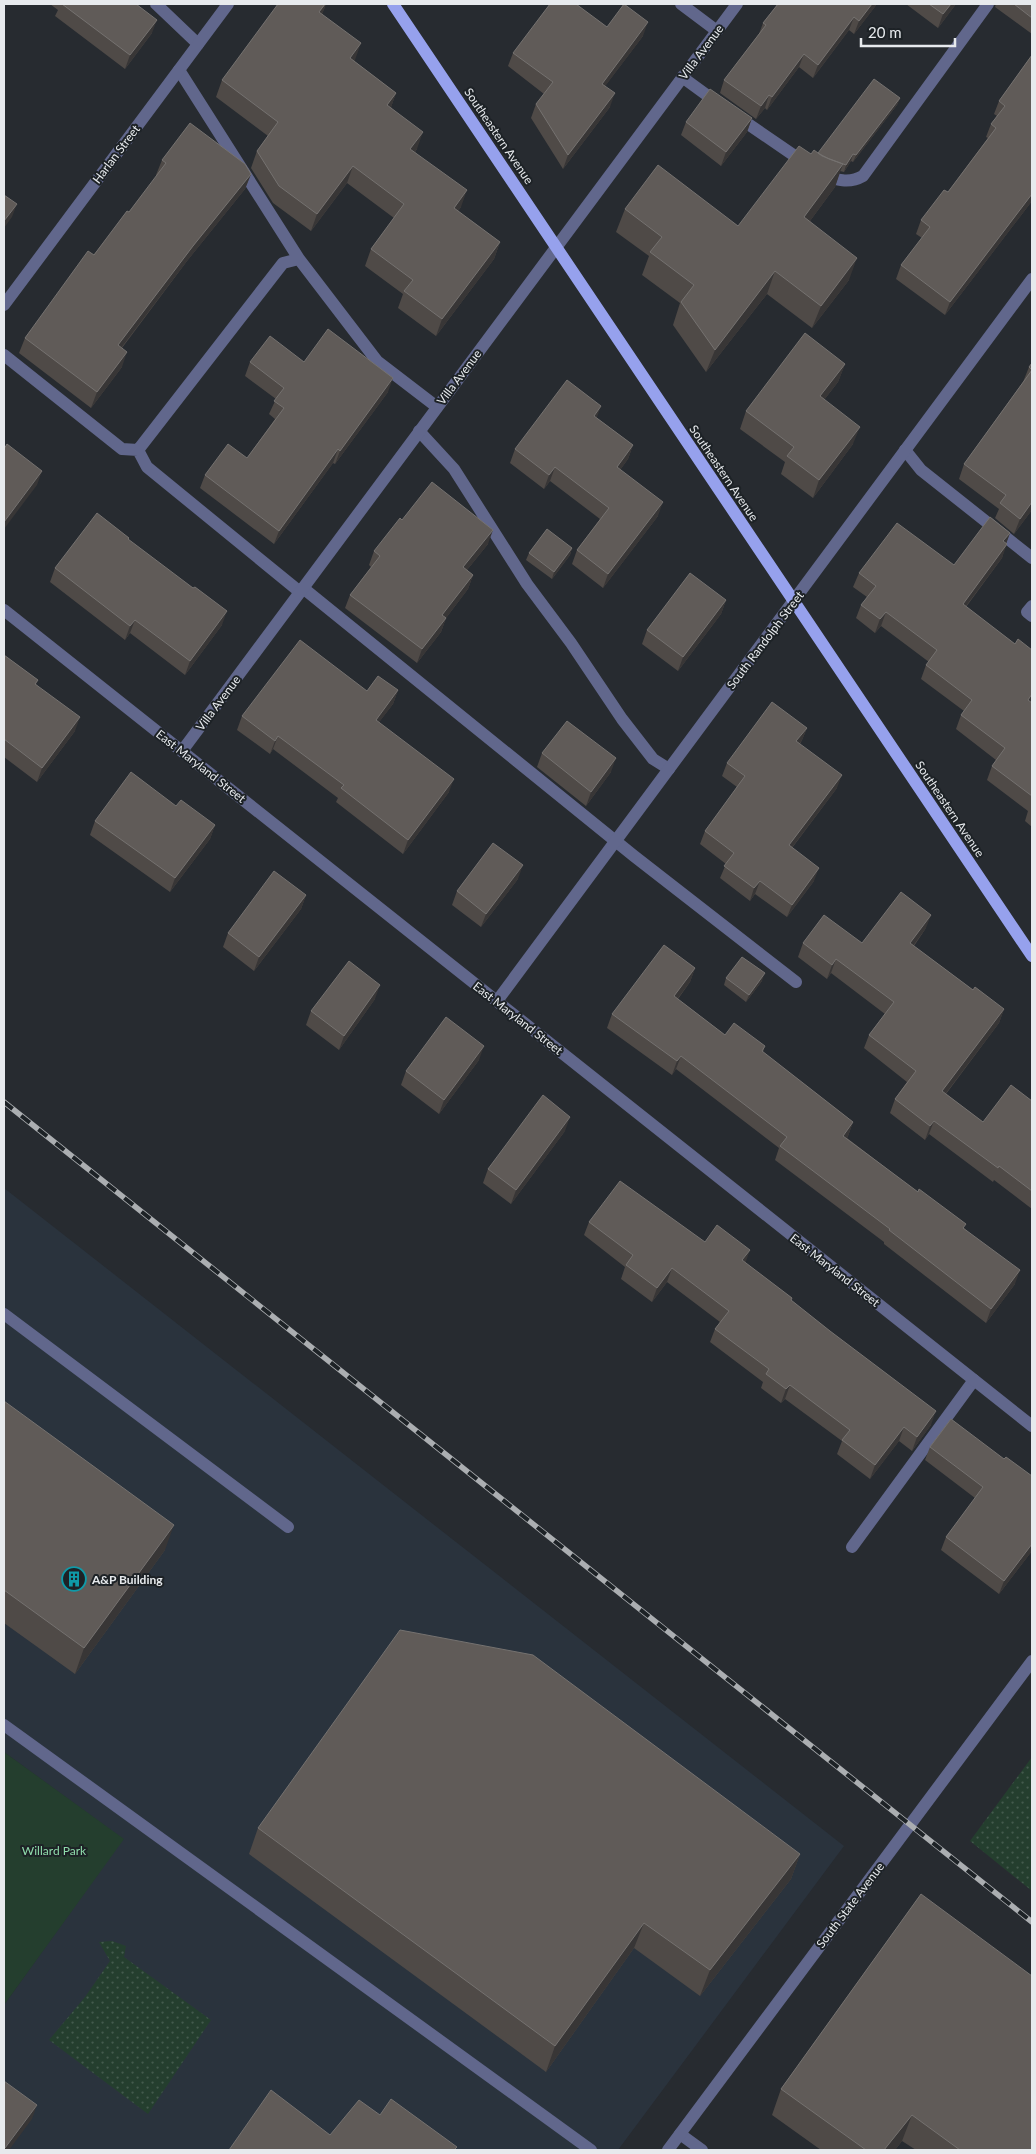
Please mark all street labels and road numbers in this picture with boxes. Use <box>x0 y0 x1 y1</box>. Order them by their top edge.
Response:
street label: Villa Avenue <box>675 22 727 82</box>
street label: Southeastern Avenue <box>461 85 537 187</box>
street label: Harlan Street <box>89 121 143 186</box>
street label: Villa Avenue <box>433 347 485 407</box>
street label: Southeastern Avenue <box>686 422 762 524</box>
street label: South Randolph Street <box>723 588 807 692</box>
street label: Villa Avenue <box>192 673 244 733</box>
street label: East Maryland Street <box>153 726 249 806</box>
street label: Southeastern Avenue <box>912 758 988 860</box>
street label: East Maryland Street <box>470 978 566 1058</box>
street label: East Maryland Street <box>787 1230 883 1310</box>
street label: South State Avenue <box>813 1859 887 1951</box>

